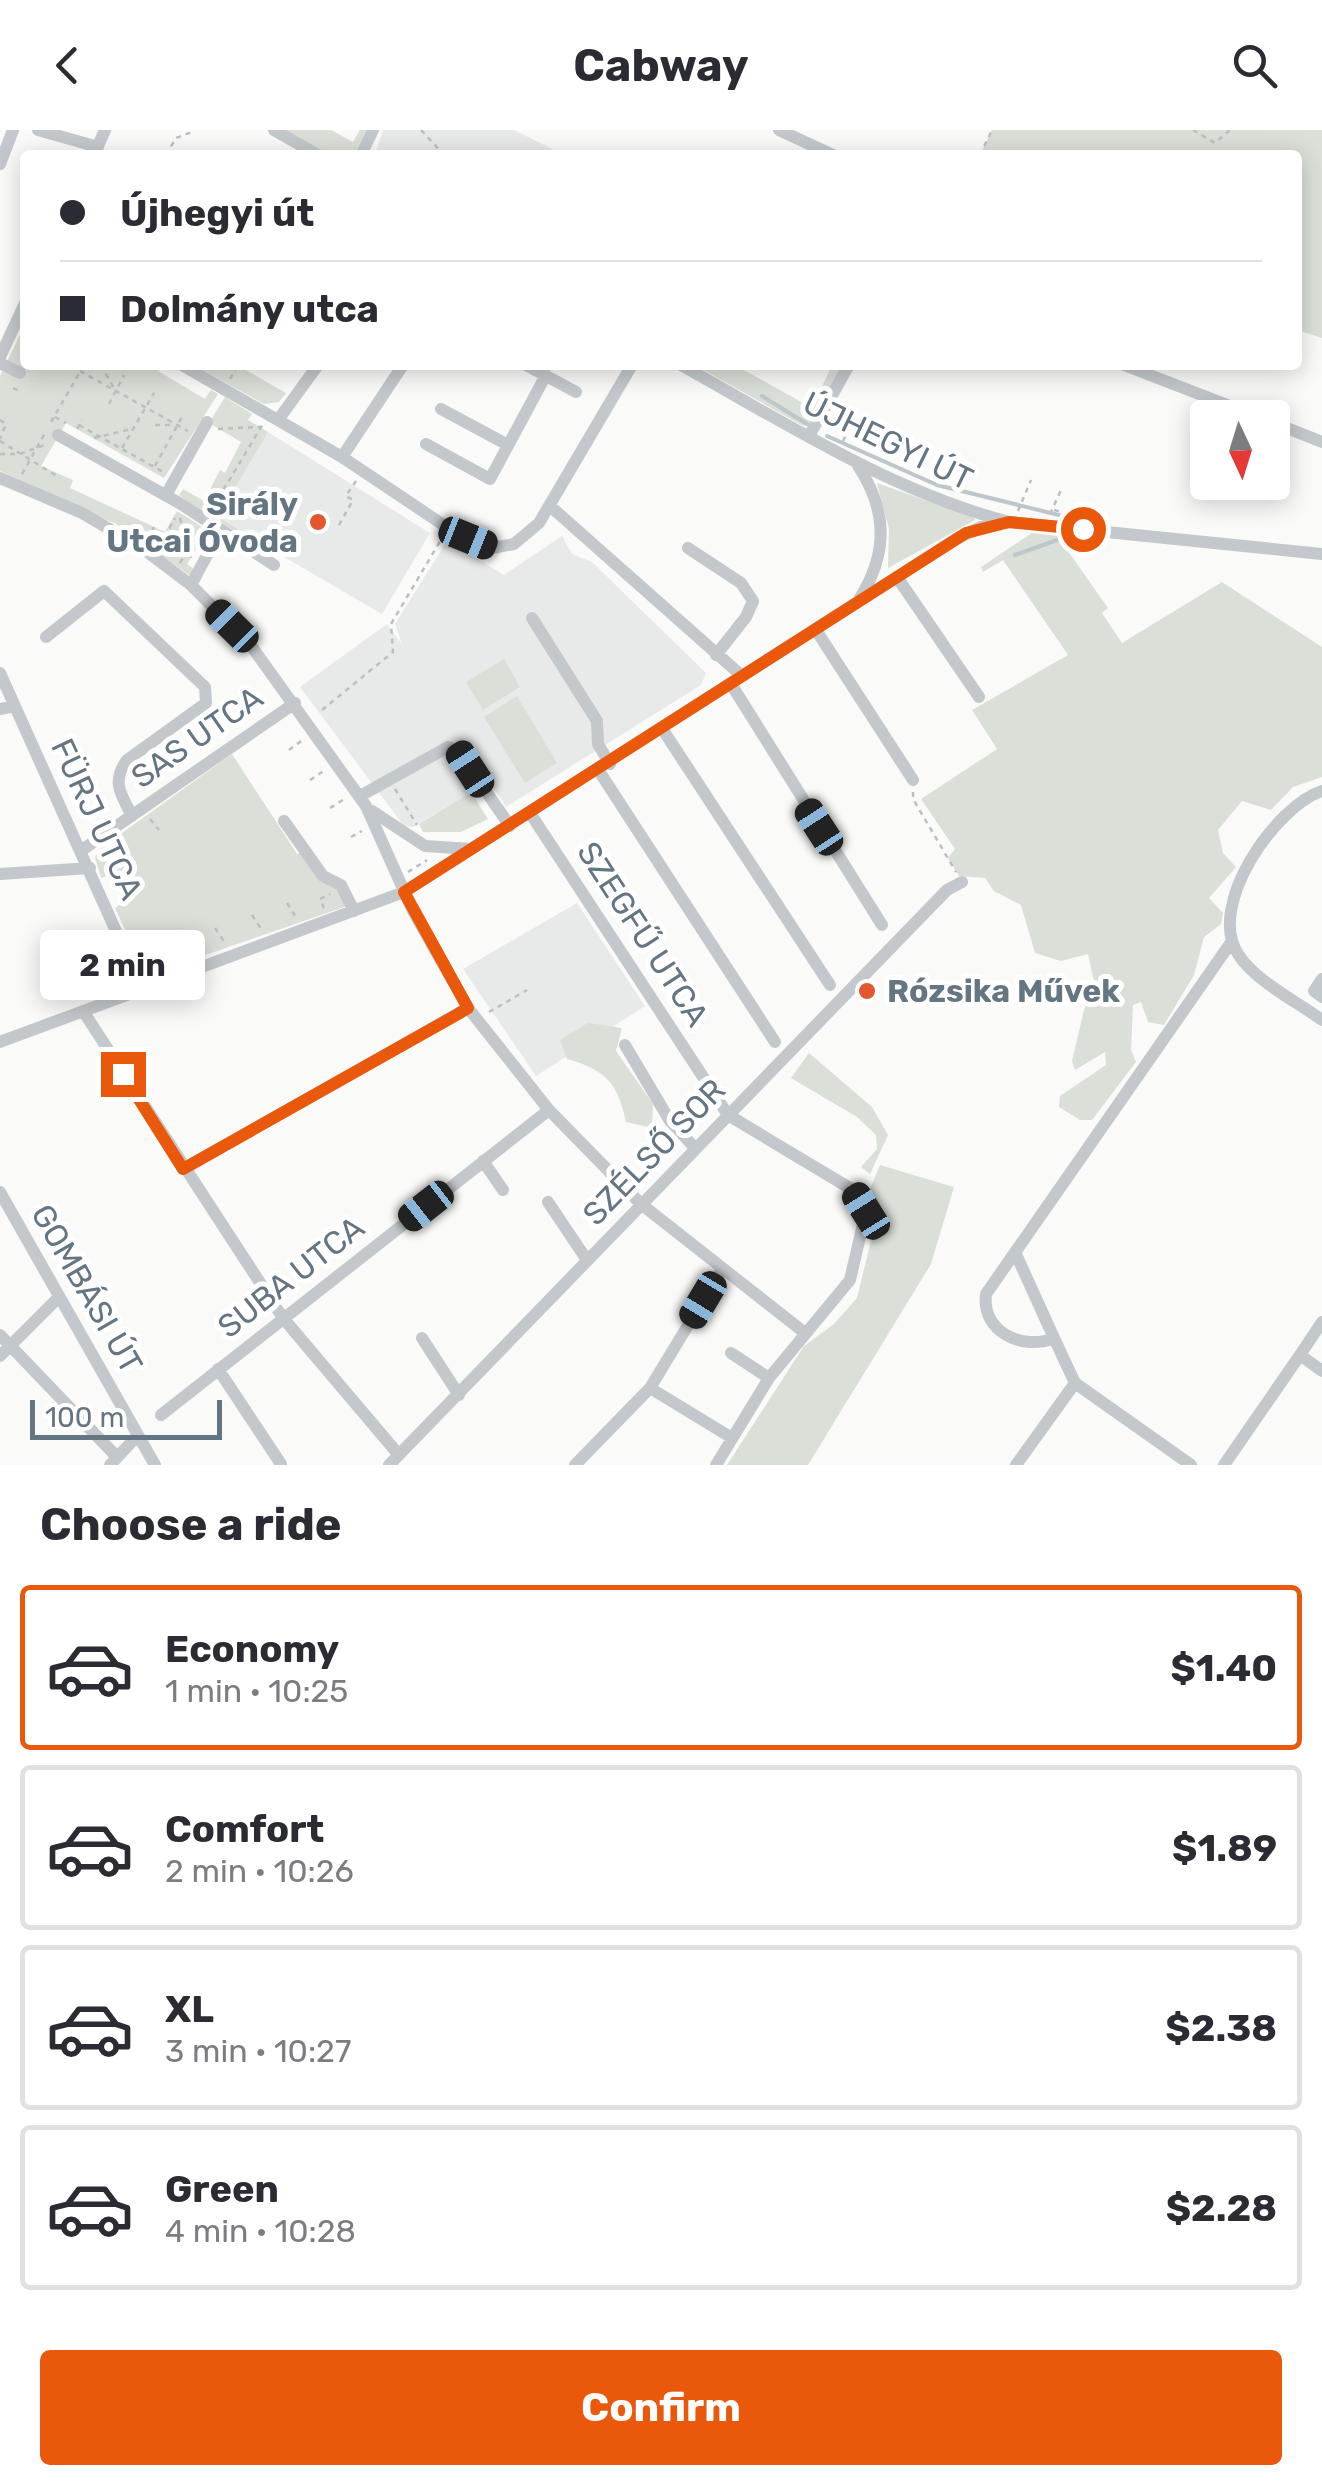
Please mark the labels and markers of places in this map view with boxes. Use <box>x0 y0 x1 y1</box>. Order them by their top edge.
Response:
place label: Sirály Utcai Óvoda <box>106 485 298 560</box>
marker: Sirály Utcai Óvoda <box>307 511 329 533</box>
place label: Rózsika Művek <box>887 972 1120 1010</box>
marker: Rózsika Művek <box>856 980 878 1002</box>

